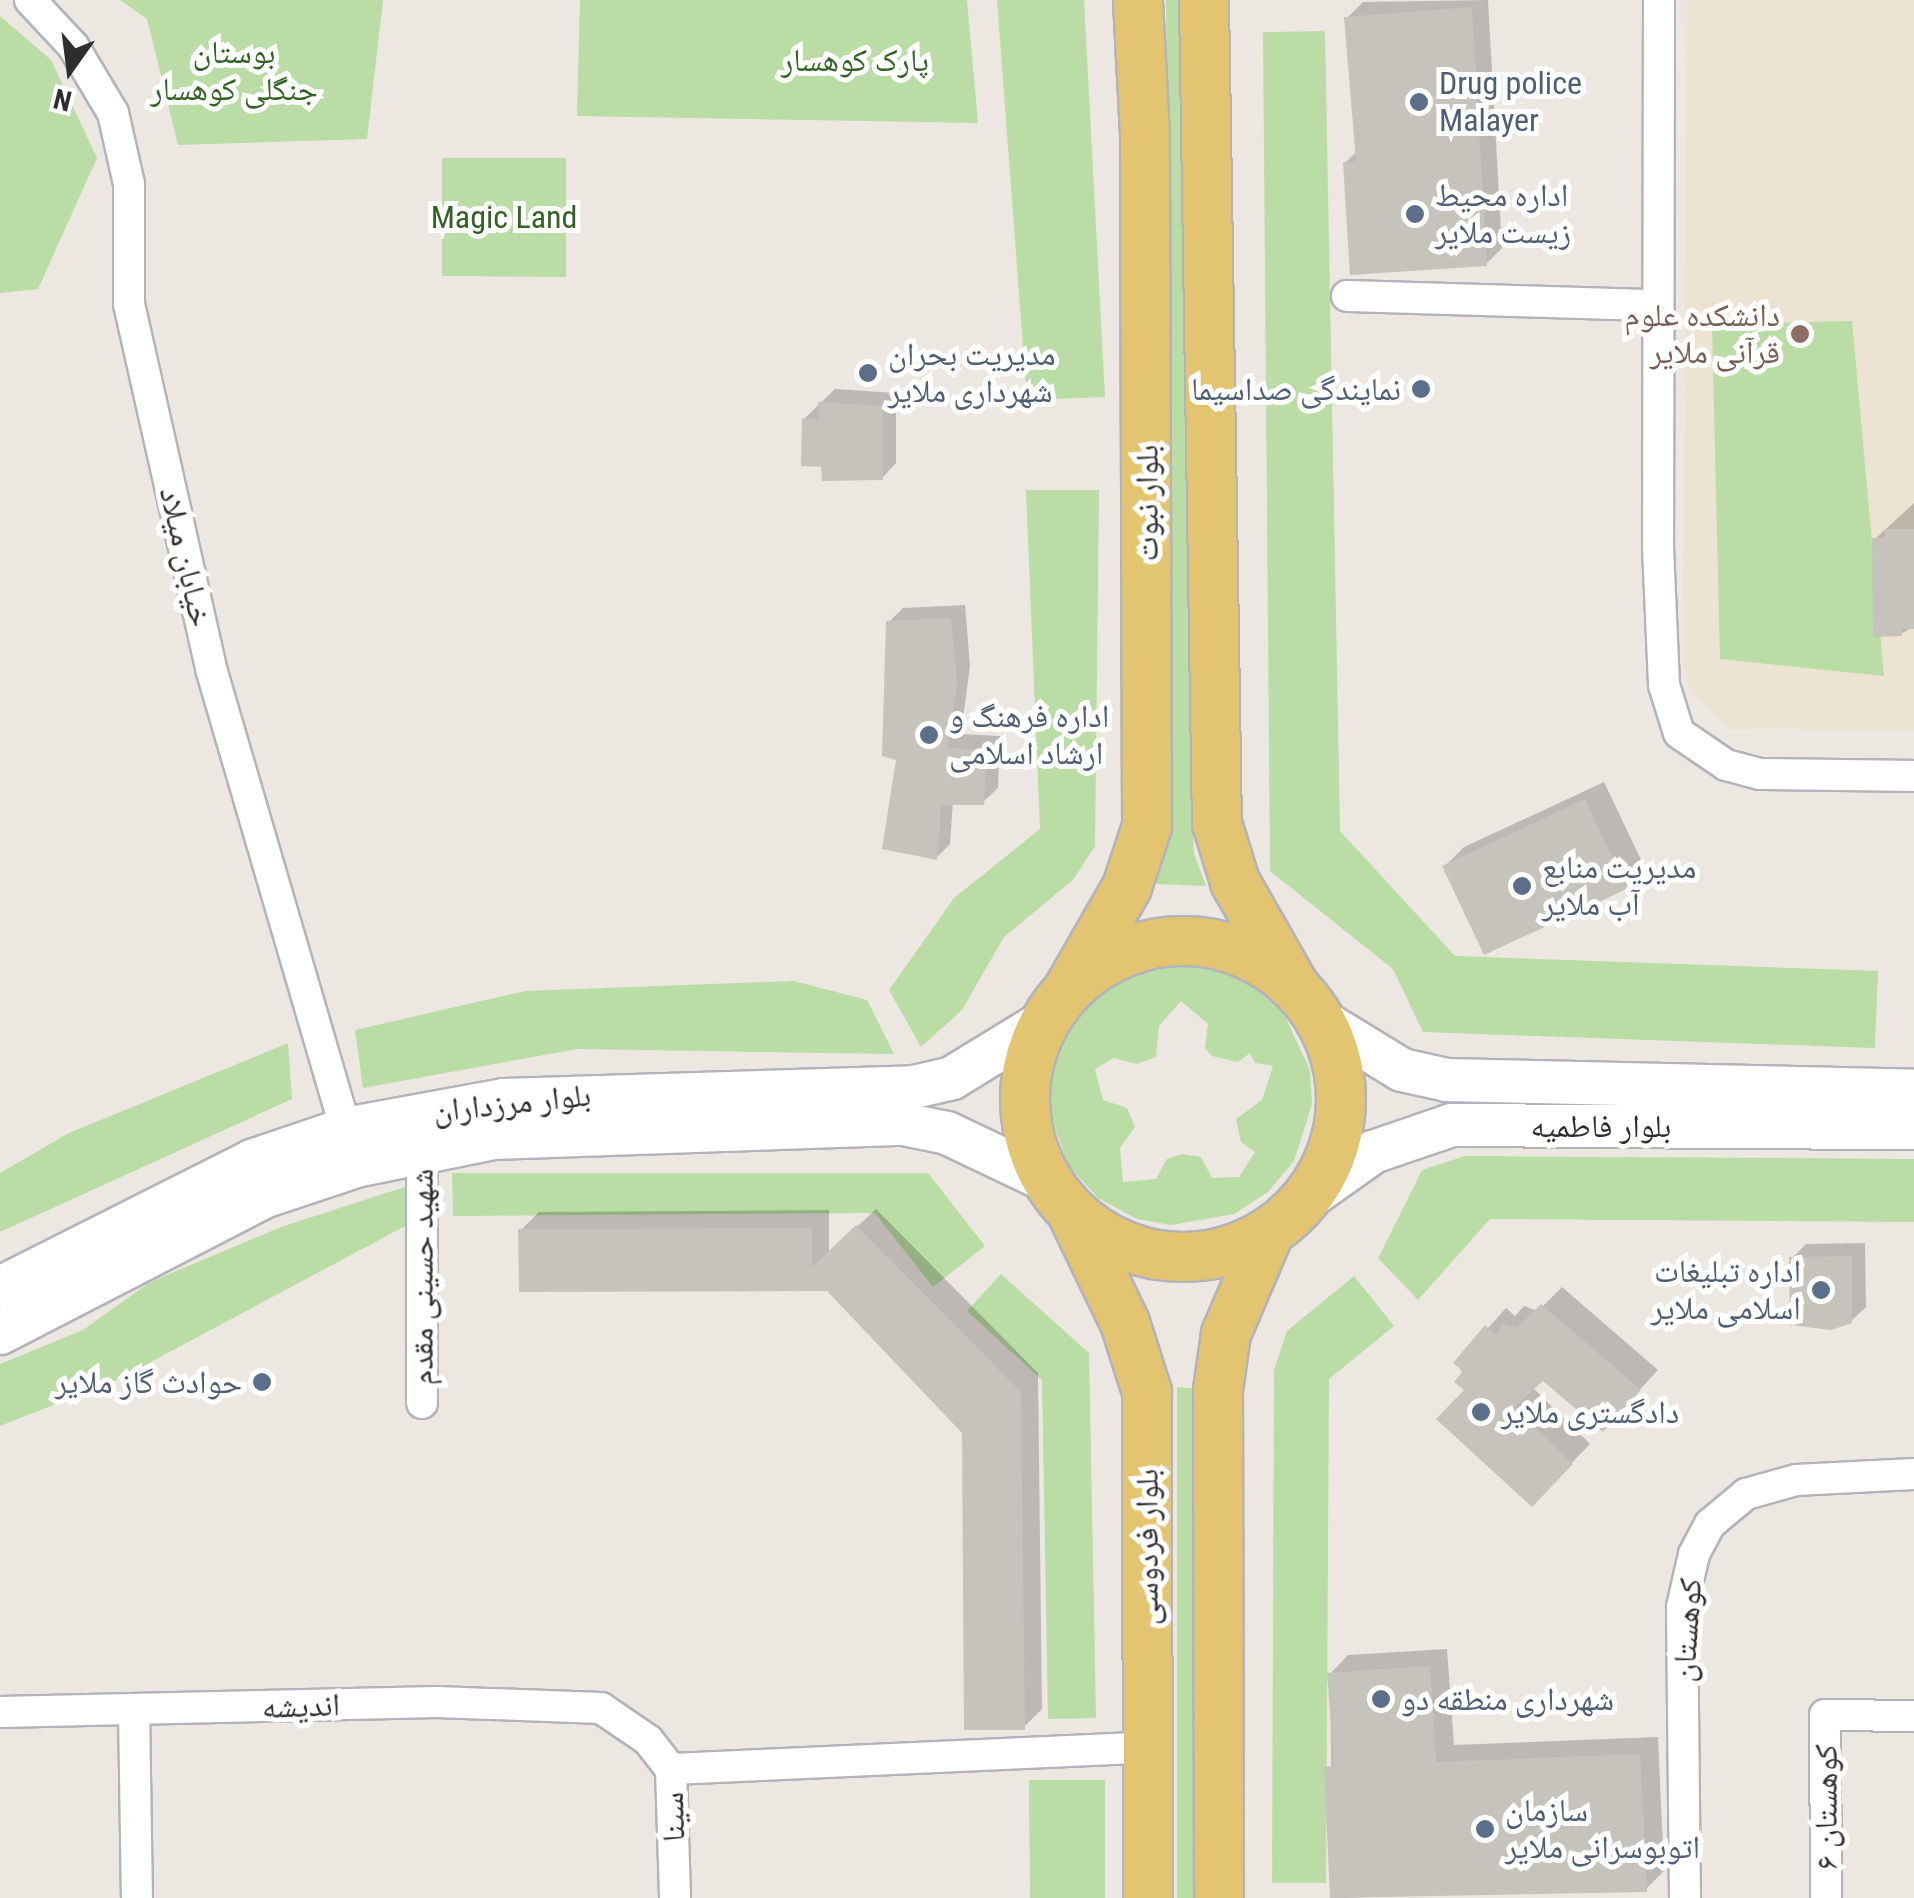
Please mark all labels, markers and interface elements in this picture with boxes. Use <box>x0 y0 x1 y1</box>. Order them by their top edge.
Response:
north arrow <box>20 20 120 120</box>
park label: بوستان جنگلی کوهسار <box>150 34 318 109</box>
park label: پارک کوهسار <box>781 41 929 79</box>
place label: Drug police Malayer <box>1439 65 1582 140</box>
text: N <box>50 82 75 118</box>
marker: Drug police Malayer <box>1408 91 1430 113</box>
place label: اداره محیط زیست ملایر <box>1435 177 1571 252</box>
park label: Magic Land <box>431 198 577 236</box>
marker: اداره محیط زیست ملایر <box>1404 203 1426 225</box>
place label: دانشکده علوم قرآنی ملایر <box>1624 297 1780 372</box>
marker: دانشکده علوم قرآنی ملایر <box>1789 323 1811 345</box>
place label: مدیریت بحران شهرداری ملایر <box>888 336 1056 411</box>
marker: مدیریت بحران شهرداری ملایر <box>857 362 879 384</box>
place label: نمایندگی صداسیما <box>1191 370 1401 408</box>
marker: نمایندگی صداسیما <box>1410 378 1432 400</box>
street label: بلوار نبوت <box>1128 445 1166 561</box>
street label: خیابان میلاد <box>151 484 221 630</box>
place label: اداره فرهنگ و ارشاد اسلامی <box>949 698 1109 773</box>
marker: اداره فرهنگ و ارشاد اسلامی <box>918 724 940 746</box>
place label: مدیریت منابع آب ملایر <box>1542 849 1696 924</box>
marker: مدیریت منابع آب ملایر <box>1511 875 1533 897</box>
street label: بلوار مرزداران <box>431 1076 593 1130</box>
street label: بلوار فاطمیه <box>1531 1107 1671 1145</box>
street label: شهید حسینی مقدم <box>403 1169 441 1385</box>
place label: اداره تبلیغات اسلامی ملایر <box>1651 1253 1801 1328</box>
marker: اداره تبلیغات اسلامی ملایر <box>1810 1279 1832 1301</box>
place label: حوادث گاز ملایر <box>55 1363 242 1401</box>
marker: حوادث گاز ملایر <box>251 1371 273 1393</box>
place label: دادگستری ملایر <box>1501 1393 1679 1431</box>
marker: دادگستری ملایر <box>1470 1401 1492 1423</box>
street label: بلوار فردوسی <box>1128 1469 1166 1625</box>
street label: کوهستان <box>1664 1577 1710 1683</box>
place label: شهرداری منطقه دو <box>1401 1680 1614 1718</box>
street label: اندیشه <box>261 1685 341 1727</box>
marker: شهرداری منطقه دو <box>1370 1688 1392 1710</box>
street label: کوهستان ۶ <box>1807 1744 1845 1870</box>
street label: سینا <box>653 1791 693 1843</box>
place label: سازمان اتوبوسرانی ملایر <box>1505 1792 1700 1867</box>
marker: سازمان اتوبوسرانی ملایر <box>1474 1818 1496 1840</box>

